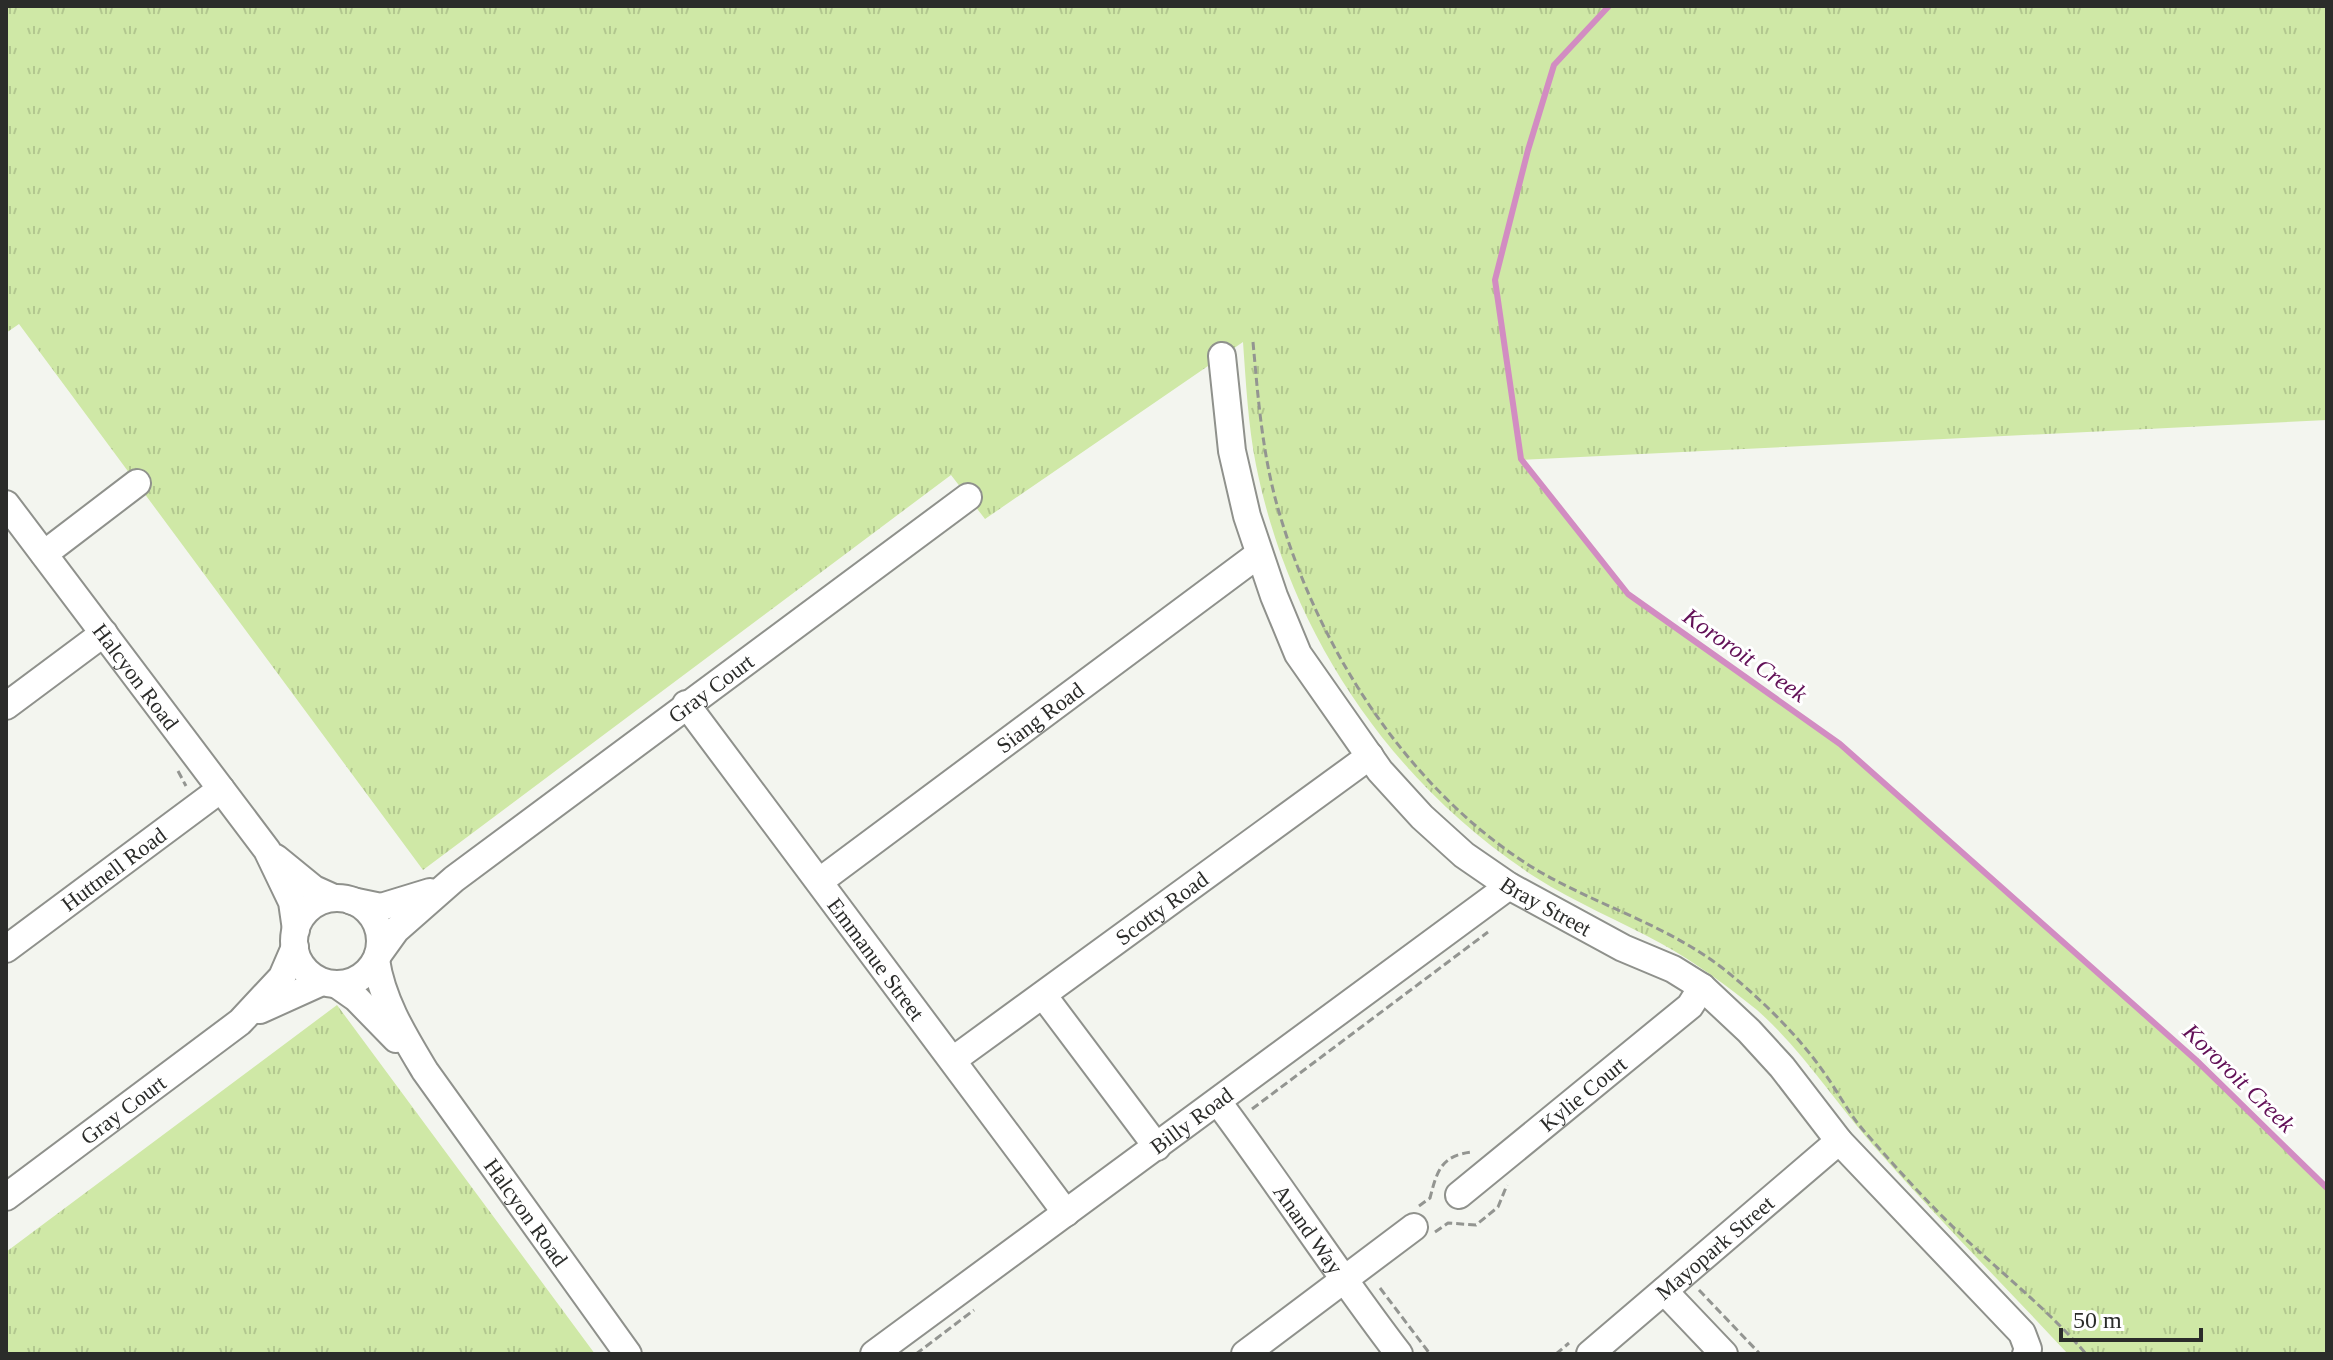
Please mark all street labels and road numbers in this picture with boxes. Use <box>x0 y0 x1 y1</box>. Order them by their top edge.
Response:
street label: Halcyon Road <box>88 618 184 734</box>
street label: Gray Court <box>663 648 758 728</box>
street label: Siang Road <box>991 677 1088 758</box>
street label: Huttnell Road <box>56 822 171 916</box>
street label: Scotty Road <box>1110 866 1213 950</box>
street label: Bray Street <box>1496 871 1596 941</box>
street label: Emmanue Street <box>823 893 930 1025</box>
street label: Kylie Court <box>1534 1051 1631 1136</box>
street label: Gray Court <box>76 1070 170 1149</box>
street label: Billy Road <box>1145 1082 1237 1159</box>
street label: Halcyon Road <box>479 1154 573 1271</box>
street label: Anand Way <box>1269 1179 1349 1279</box>
street label: Mayopark Street <box>1651 1190 1779 1305</box>

